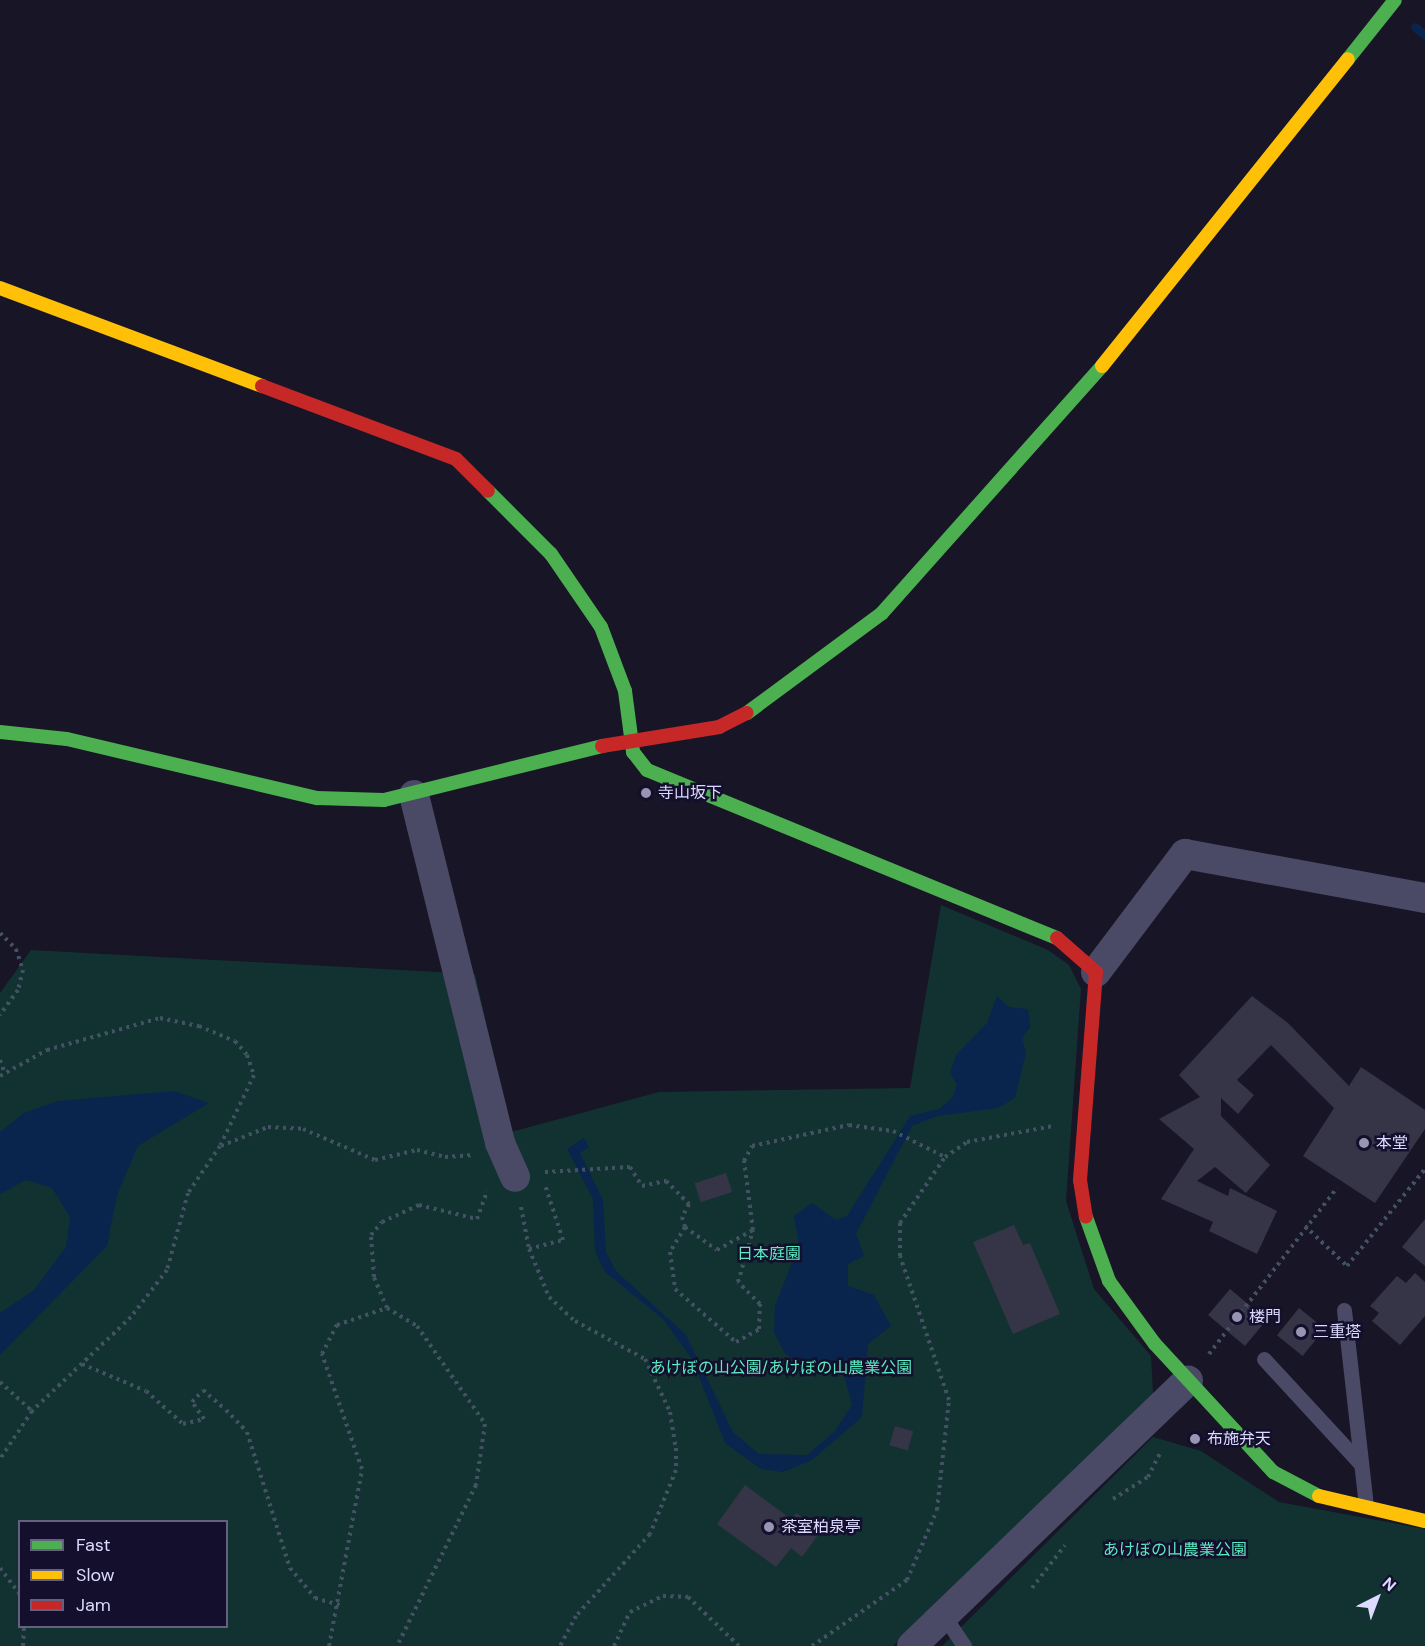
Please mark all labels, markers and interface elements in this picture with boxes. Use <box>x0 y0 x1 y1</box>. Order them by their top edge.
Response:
place label: 寺山坂下 <box>658 783 722 803</box>
marker: 寺山坂下 <box>639 786 653 800</box>
place label: 本堂 <box>1376 1133 1408 1153</box>
marker: 本堂 <box>1357 1136 1371 1150</box>
park label: 日本庭園 <box>737 1244 801 1264</box>
place label: 楼門 <box>1249 1307 1281 1327</box>
marker: 楼門 <box>1230 1310 1244 1324</box>
place label: 三重塔 <box>1313 1322 1361 1342</box>
marker: 三重塔 <box>1294 1325 1308 1339</box>
park label: あけぼの山公園/あけぼの山農業公園 <box>650 1358 912 1378</box>
place label: 布施弁天 <box>1207 1429 1271 1449</box>
marker: 布施弁天 <box>1188 1432 1202 1446</box>
place label: 茶室柏泉亭 <box>781 1517 861 1537</box>
legend <box>18 1520 228 1628</box>
marker: 茶室柏泉亭 <box>762 1520 776 1534</box>
text: Fast <box>76 1533 111 1557</box>
park label: あけぼの山農業公園 <box>1103 1540 1247 1560</box>
text: Slow <box>76 1563 115 1587</box>
north arrow <box>1347 1568 1407 1628</box>
text: N <box>1378 1573 1401 1596</box>
text: Jam <box>76 1593 111 1617</box>

